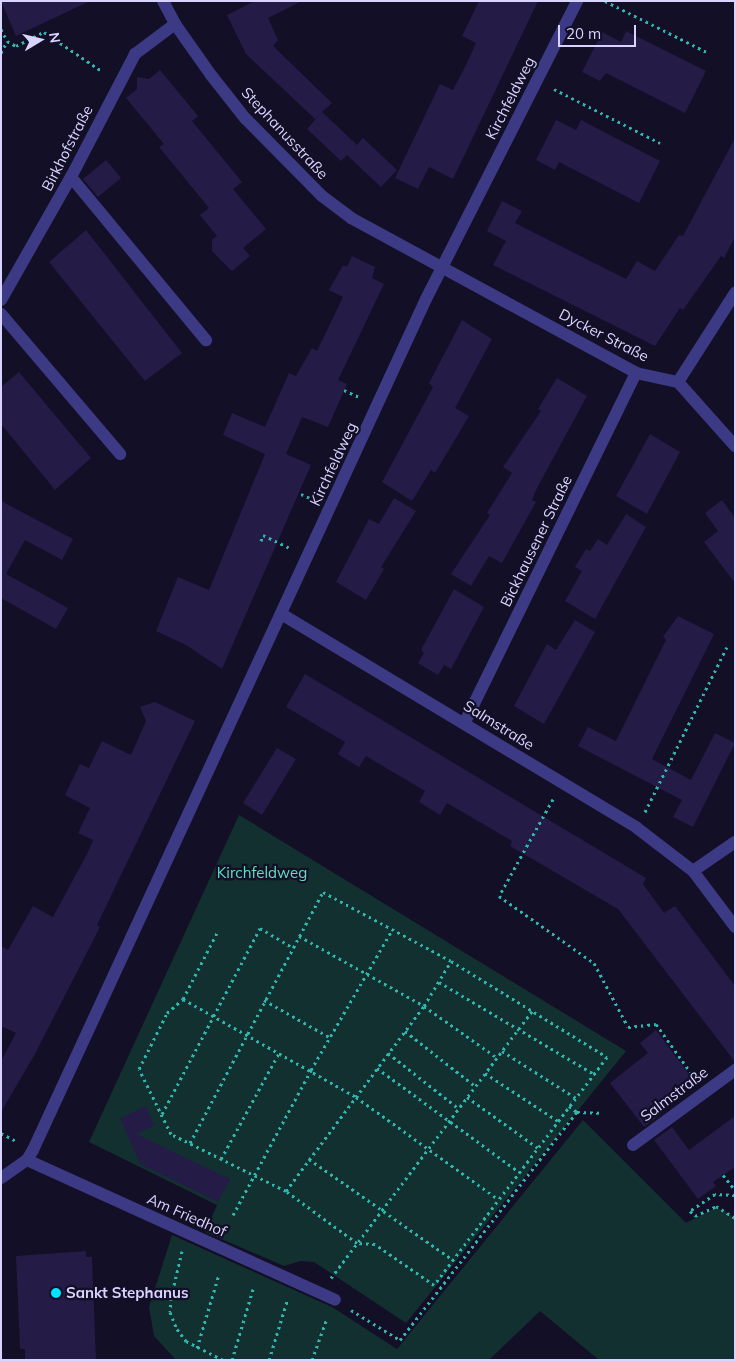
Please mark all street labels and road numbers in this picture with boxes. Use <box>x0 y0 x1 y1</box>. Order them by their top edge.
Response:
street label: Kirchfeldweg <box>481 54 539 142</box>
street label: Stephanusstraße <box>238 83 332 183</box>
street label: Birkhofstraße <box>38 102 96 194</box>
street label: Dycker Straße <box>556 305 652 365</box>
street label: Kirchfeldweg <box>306 419 360 509</box>
street label: Bickhausener Straße <box>496 472 576 610</box>
street label: Salmstraße <box>460 696 538 754</box>
street label: Salmstraße <box>637 1063 711 1125</box>
street label: Am Friedhof <box>145 1190 229 1240</box>

